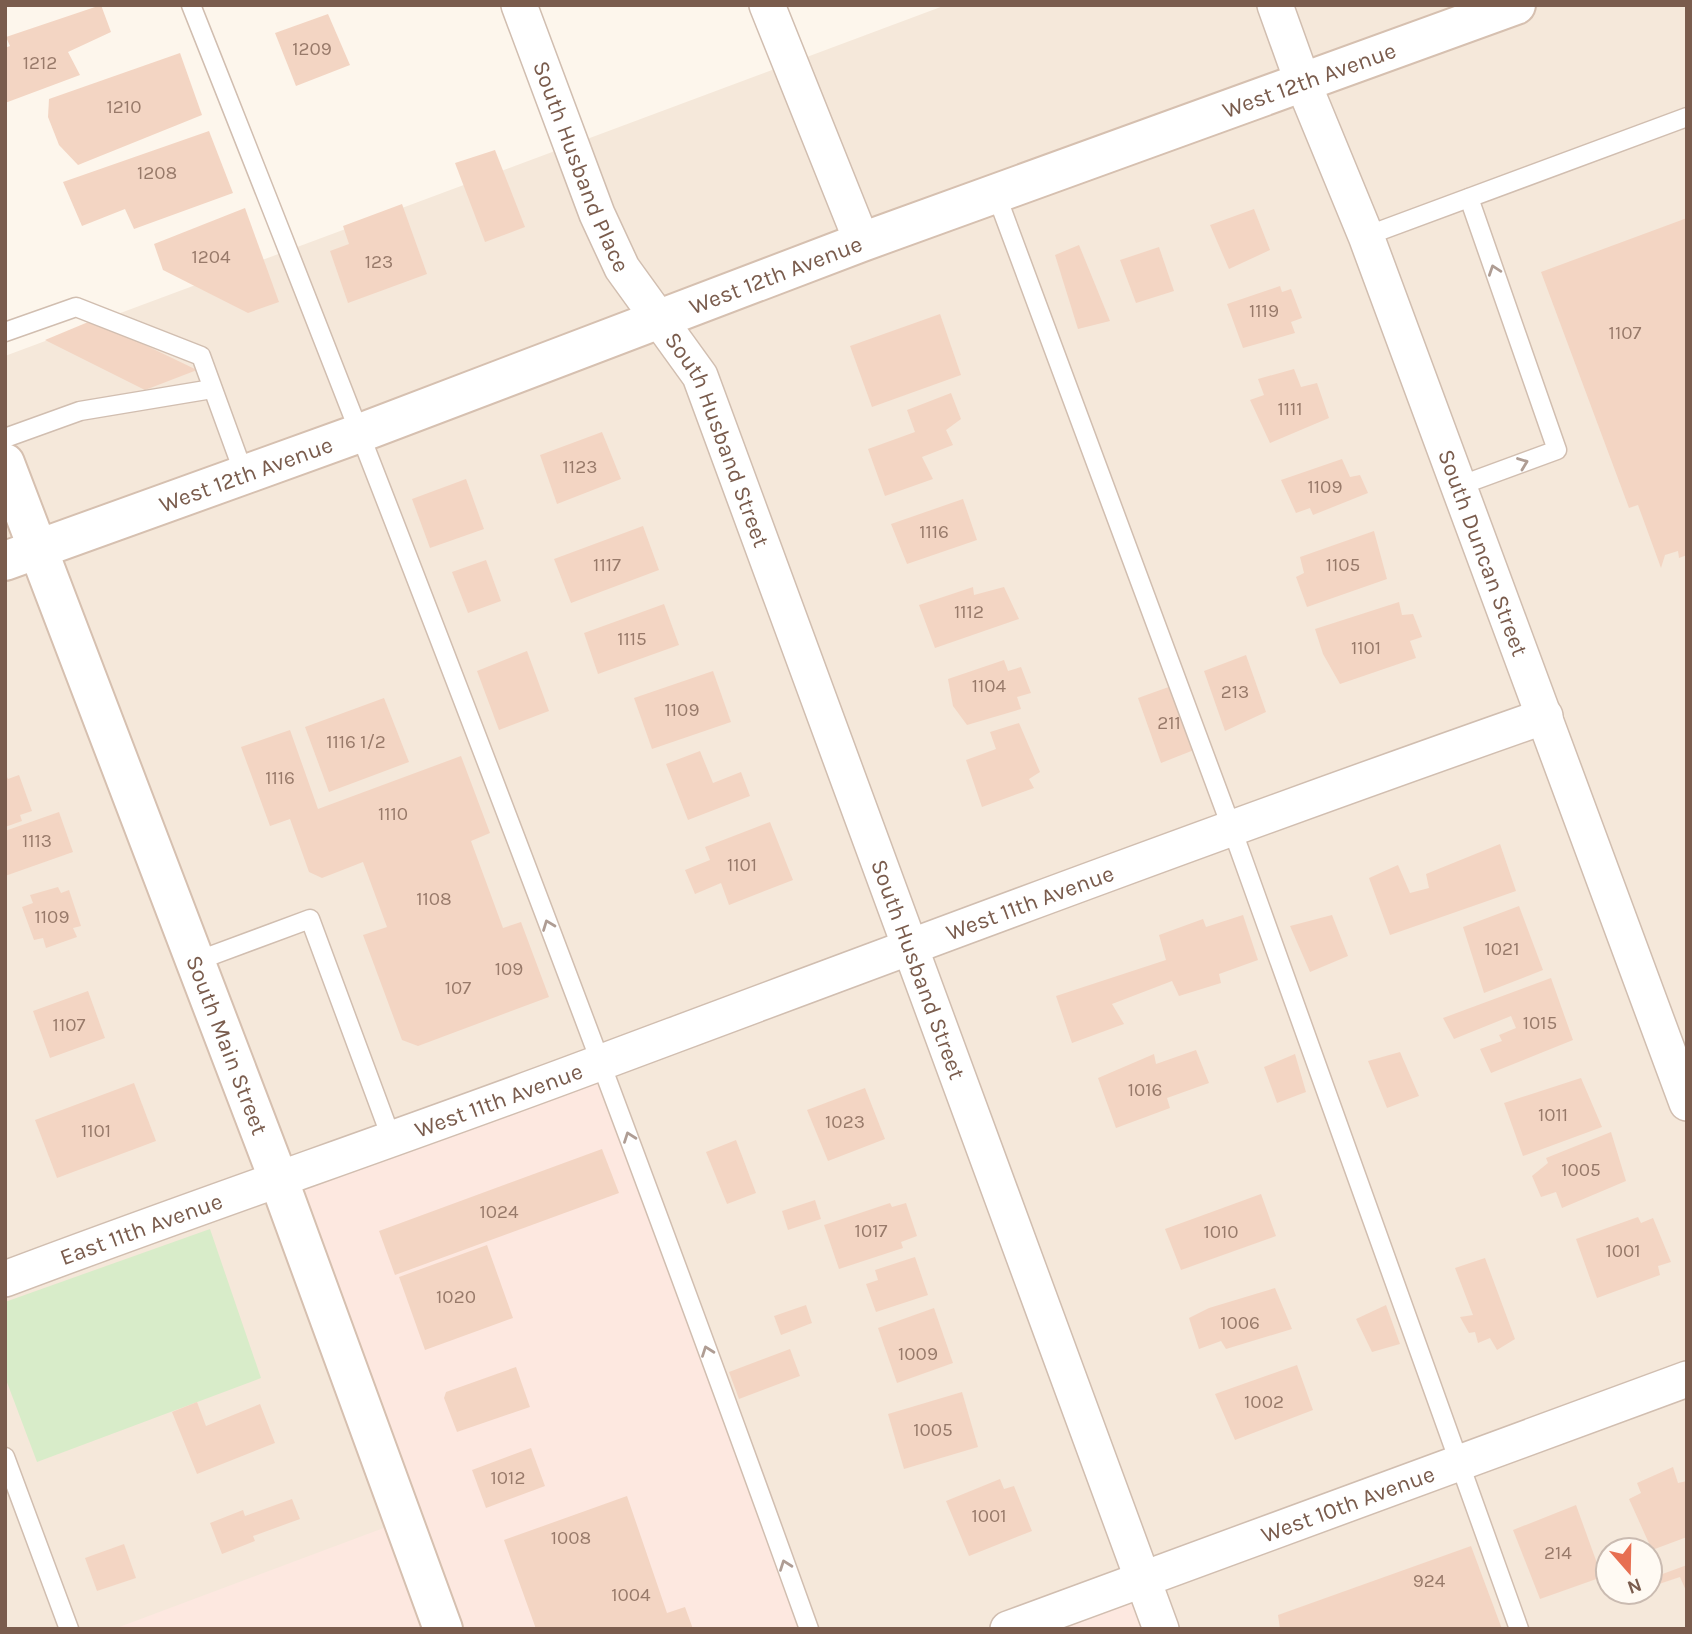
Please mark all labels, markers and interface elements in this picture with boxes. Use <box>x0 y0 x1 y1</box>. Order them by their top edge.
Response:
street label: West 12th Avenue <box>1219 36 1399 124</box>
house number: 1209 <box>292 38 332 60</box>
house number: 1212 <box>23 52 57 74</box>
street label: South Husband Place <box>528 57 635 276</box>
house number: 1210 <box>107 96 141 118</box>
house number: 1208 <box>137 162 177 184</box>
street label: West 12th Avenue <box>685 230 866 320</box>
house number: 1204 <box>191 246 231 268</box>
house number: 123 <box>365 251 393 273</box>
one-way arrow <box>1488 265 1502 277</box>
house number: 1119 <box>1249 300 1279 322</box>
house number: 1107 <box>1609 322 1641 344</box>
street label: South Husband Street <box>659 327 775 551</box>
house number: 1111 <box>1277 398 1303 420</box>
street label: West 12th Avenue <box>155 431 336 518</box>
street label: South Duncan Street <box>1433 446 1534 660</box>
house number: 1123 <box>563 456 597 478</box>
one-way arrow <box>1516 457 1528 471</box>
house number: 1109 <box>1308 476 1342 498</box>
house number: 1116 <box>919 521 949 543</box>
house number: 1117 <box>593 554 621 576</box>
house number: 1105 <box>1326 554 1360 576</box>
house number: 1112 <box>954 601 984 623</box>
house number: 1115 <box>617 628 647 650</box>
house number: 1101 <box>1351 637 1381 659</box>
house number: 1104 <box>972 675 1007 697</box>
house number: 213 <box>1221 681 1249 703</box>
house number: 1109 <box>665 699 699 721</box>
house number: 211 <box>1157 712 1181 734</box>
house number: 1116 1/2 <box>326 731 386 753</box>
house number: 1116 <box>265 767 295 789</box>
house number: 1110 <box>378 803 408 825</box>
house number: 1113 <box>22 830 52 852</box>
house number: 1101 <box>727 854 757 876</box>
street label: South Husband Street <box>866 856 971 1083</box>
street label: West 11th Avenue <box>942 859 1118 946</box>
house number: 1108 <box>416 888 452 910</box>
house number: 1109 <box>35 906 69 928</box>
one-way arrow <box>542 919 556 931</box>
house number: 1021 <box>1485 938 1519 960</box>
street label: South Main Street <box>181 951 274 1139</box>
house number: 109 <box>495 958 523 980</box>
house number: 107 <box>445 977 471 999</box>
house number: 1015 <box>1523 1012 1557 1034</box>
house number: 1107 <box>53 1014 85 1036</box>
street label: West 11th Avenue <box>411 1057 586 1143</box>
house number: 1016 <box>1128 1079 1162 1101</box>
house number: 1011 <box>1538 1104 1568 1126</box>
house number: 1023 <box>825 1111 865 1133</box>
house number: 1101 <box>81 1120 111 1142</box>
one-way arrow <box>624 1132 638 1144</box>
house number: 1005 <box>1561 1159 1601 1181</box>
street label: East 11th Avenue <box>56 1187 226 1271</box>
house number: 1024 <box>479 1201 519 1223</box>
house number: 1017 <box>855 1220 887 1242</box>
house number: 1010 <box>1203 1221 1239 1243</box>
house number: 1001 <box>1605 1240 1641 1262</box>
house number: 1020 <box>436 1286 476 1308</box>
house number: 1006 <box>1220 1312 1260 1334</box>
house number: 1009 <box>898 1343 938 1365</box>
one-way arrow <box>702 1345 716 1357</box>
house number: 1002 <box>1244 1391 1284 1413</box>
house number: 1005 <box>913 1419 953 1441</box>
street label: West 10th Avenue <box>1257 1460 1438 1548</box>
house number: 1012 <box>491 1467 525 1489</box>
house number: 1001 <box>971 1505 1007 1527</box>
house number: 1008 <box>551 1527 591 1549</box>
north arrow <box>1594 1536 1664 1606</box>
house number: 214 <box>1544 1542 1572 1564</box>
one-way arrow <box>780 1559 794 1571</box>
house number: 924 <box>1413 1570 1446 1592</box>
text: N <box>1624 1573 1645 1599</box>
house number: 1004 <box>611 1584 651 1606</box>

